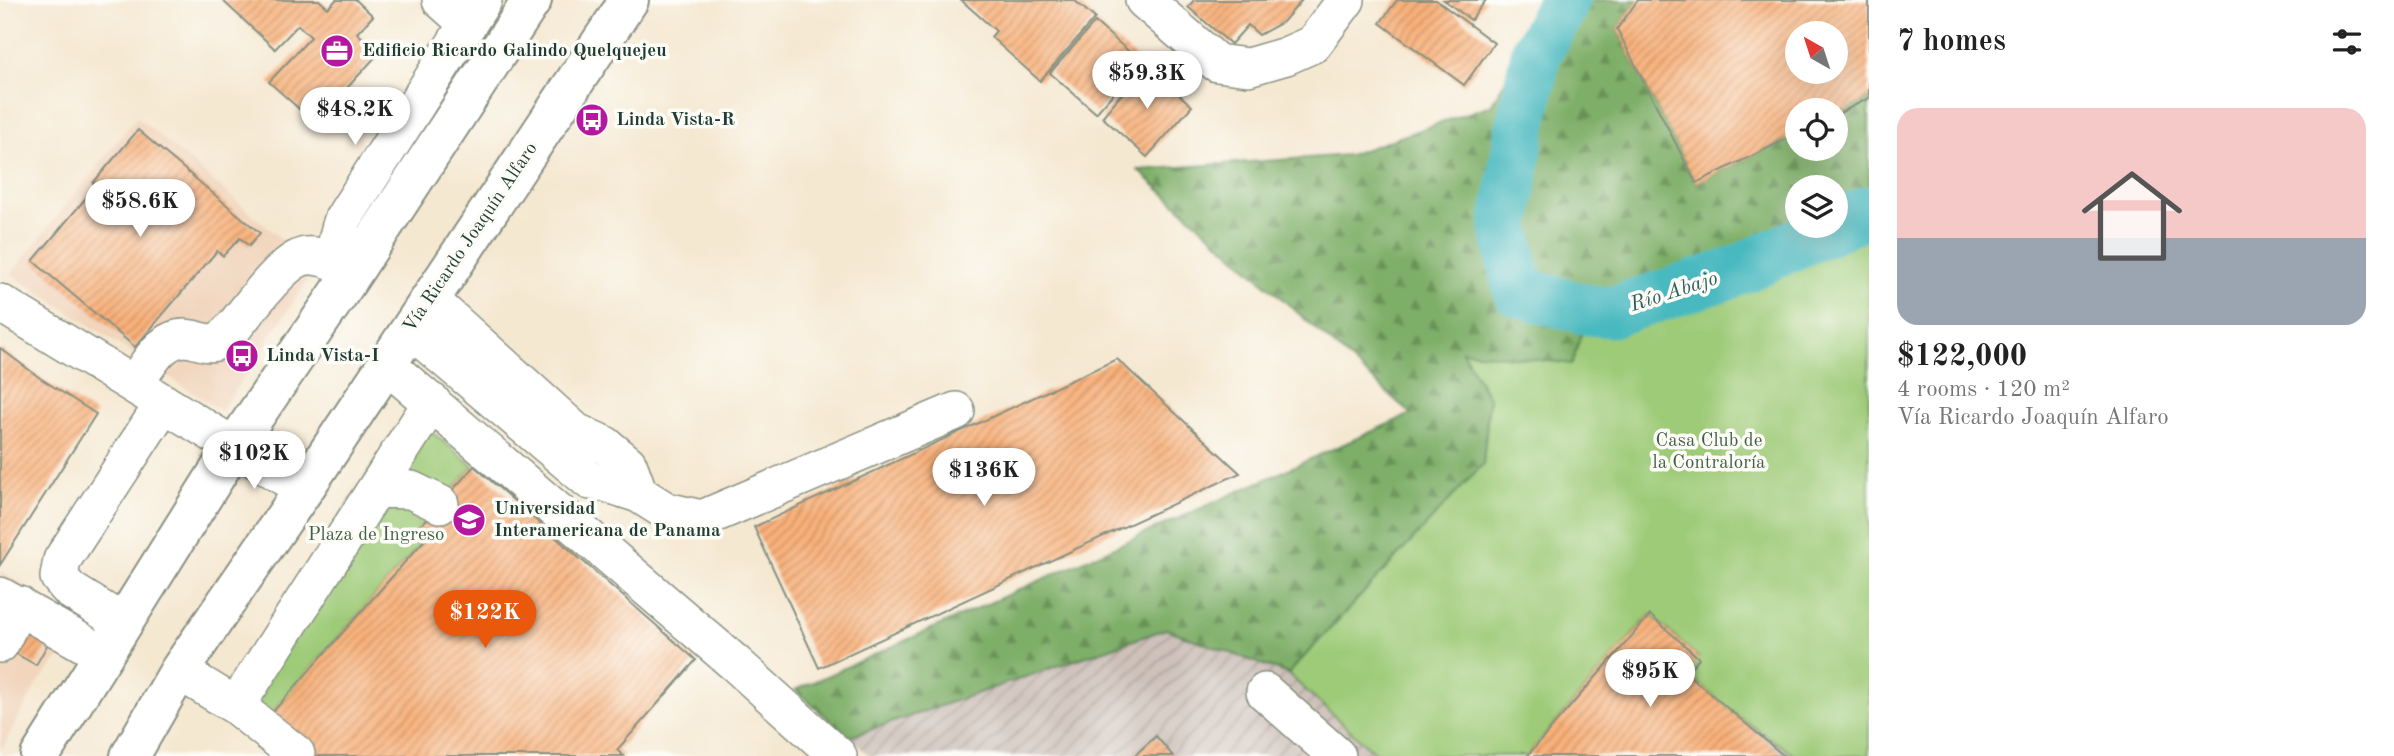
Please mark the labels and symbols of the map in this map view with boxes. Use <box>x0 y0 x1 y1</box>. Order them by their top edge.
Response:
north arrow <box>1785 21 1848 84</box>
office icon: Edificio Ricardo Galindo Quelquejeu <box>318 32 356 70</box>
place label: Edificio Ricardo Galindo Quelquejeu <box>362 42 667 61</box>
pin: $59.3K <box>1090 52 1204 111</box>
pin: $48.2K <box>298 88 412 147</box>
bus stop icon: Linda Vista-R <box>573 101 611 139</box>
place label: Linda Vista-R <box>616 111 735 130</box>
street label: Vía Ricardo Joaquín Alfaro <box>400 140 542 336</box>
pin: $58.6K <box>83 180 197 239</box>
water label: Río Abajo <box>1627 268 1720 316</box>
bus stop icon: Linda Vista-I <box>223 337 261 375</box>
place label: Linda Vista-I <box>266 347 379 366</box>
pin: $102K <box>205 432 303 491</box>
park label: Casa Club de la Contraloría <box>1653 432 1766 473</box>
pin: $136K <box>935 448 1033 508</box>
place label: Universidad Interamericana de Panama <box>494 500 721 541</box>
school or university icon: Universidad Interamericana de Panama <box>450 501 488 539</box>
park label: Plaza de Ingreso <box>308 526 444 545</box>
pin: $122K <box>436 590 534 650</box>
pin: $95K <box>1609 650 1691 709</box>

